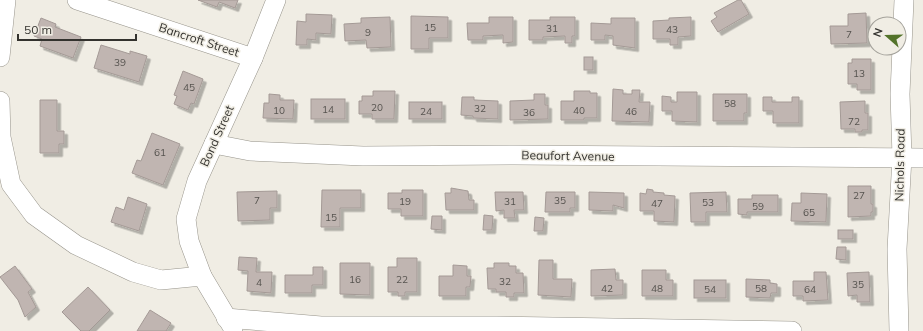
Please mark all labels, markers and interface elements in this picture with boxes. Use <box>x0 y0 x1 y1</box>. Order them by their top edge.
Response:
scale bar <box>18 16 136 42</box>
north arrow <box>867 16 907 56</box>
street label: Bancroft Street <box>157 19 241 60</box>
house number: 15 <box>424 21 436 34</box>
text: 50 m <box>24 22 52 37</box>
house number: 31 <box>546 22 558 35</box>
house number: 43 <box>666 23 678 36</box>
house number: 9 <box>365 26 371 39</box>
text: N <box>870 26 886 39</box>
house number: 7 <box>846 28 852 41</box>
house number: 39 <box>114 56 126 69</box>
house number: 13 <box>853 67 865 80</box>
house number: 45 <box>183 81 195 94</box>
house number: 58 <box>724 97 736 110</box>
house number: 20 <box>371 101 383 114</box>
house number: 32 <box>474 102 486 115</box>
street label: Bond Street <box>196 103 237 169</box>
house number: 14 <box>322 103 334 116</box>
house number: 10 <box>273 104 285 117</box>
house number: 40 <box>573 104 585 117</box>
house number: 24 <box>420 105 432 118</box>
house number: 46 <box>625 105 637 118</box>
house number: 36 <box>523 106 535 119</box>
house number: 72 <box>848 115 860 128</box>
street label: Nichols Road <box>891 128 908 202</box>
house number: 61 <box>154 146 166 159</box>
street label: Beaufort Avenue <box>521 147 615 164</box>
house number: 27 <box>853 189 865 202</box>
house number: 7 <box>254 194 260 207</box>
house number: 35 <box>554 194 566 207</box>
house number: 19 <box>399 195 411 208</box>
house number: 31 <box>504 195 516 208</box>
house number: 53 <box>702 196 714 209</box>
house number: 47 <box>651 197 663 210</box>
house number: 59 <box>752 200 764 213</box>
house number: 65 <box>803 206 815 219</box>
house number: 15 <box>325 211 337 224</box>
house number: 16 <box>349 273 361 286</box>
house number: 22 <box>396 273 408 286</box>
house number: 32 <box>499 275 511 288</box>
house number: 4 <box>256 276 262 289</box>
house number: 35 <box>852 278 864 291</box>
house number: 42 <box>601 282 613 295</box>
house number: 48 <box>651 282 663 295</box>
house number: 58 <box>755 282 767 295</box>
house number: 54 <box>704 283 716 296</box>
house number: 64 <box>804 283 816 296</box>

